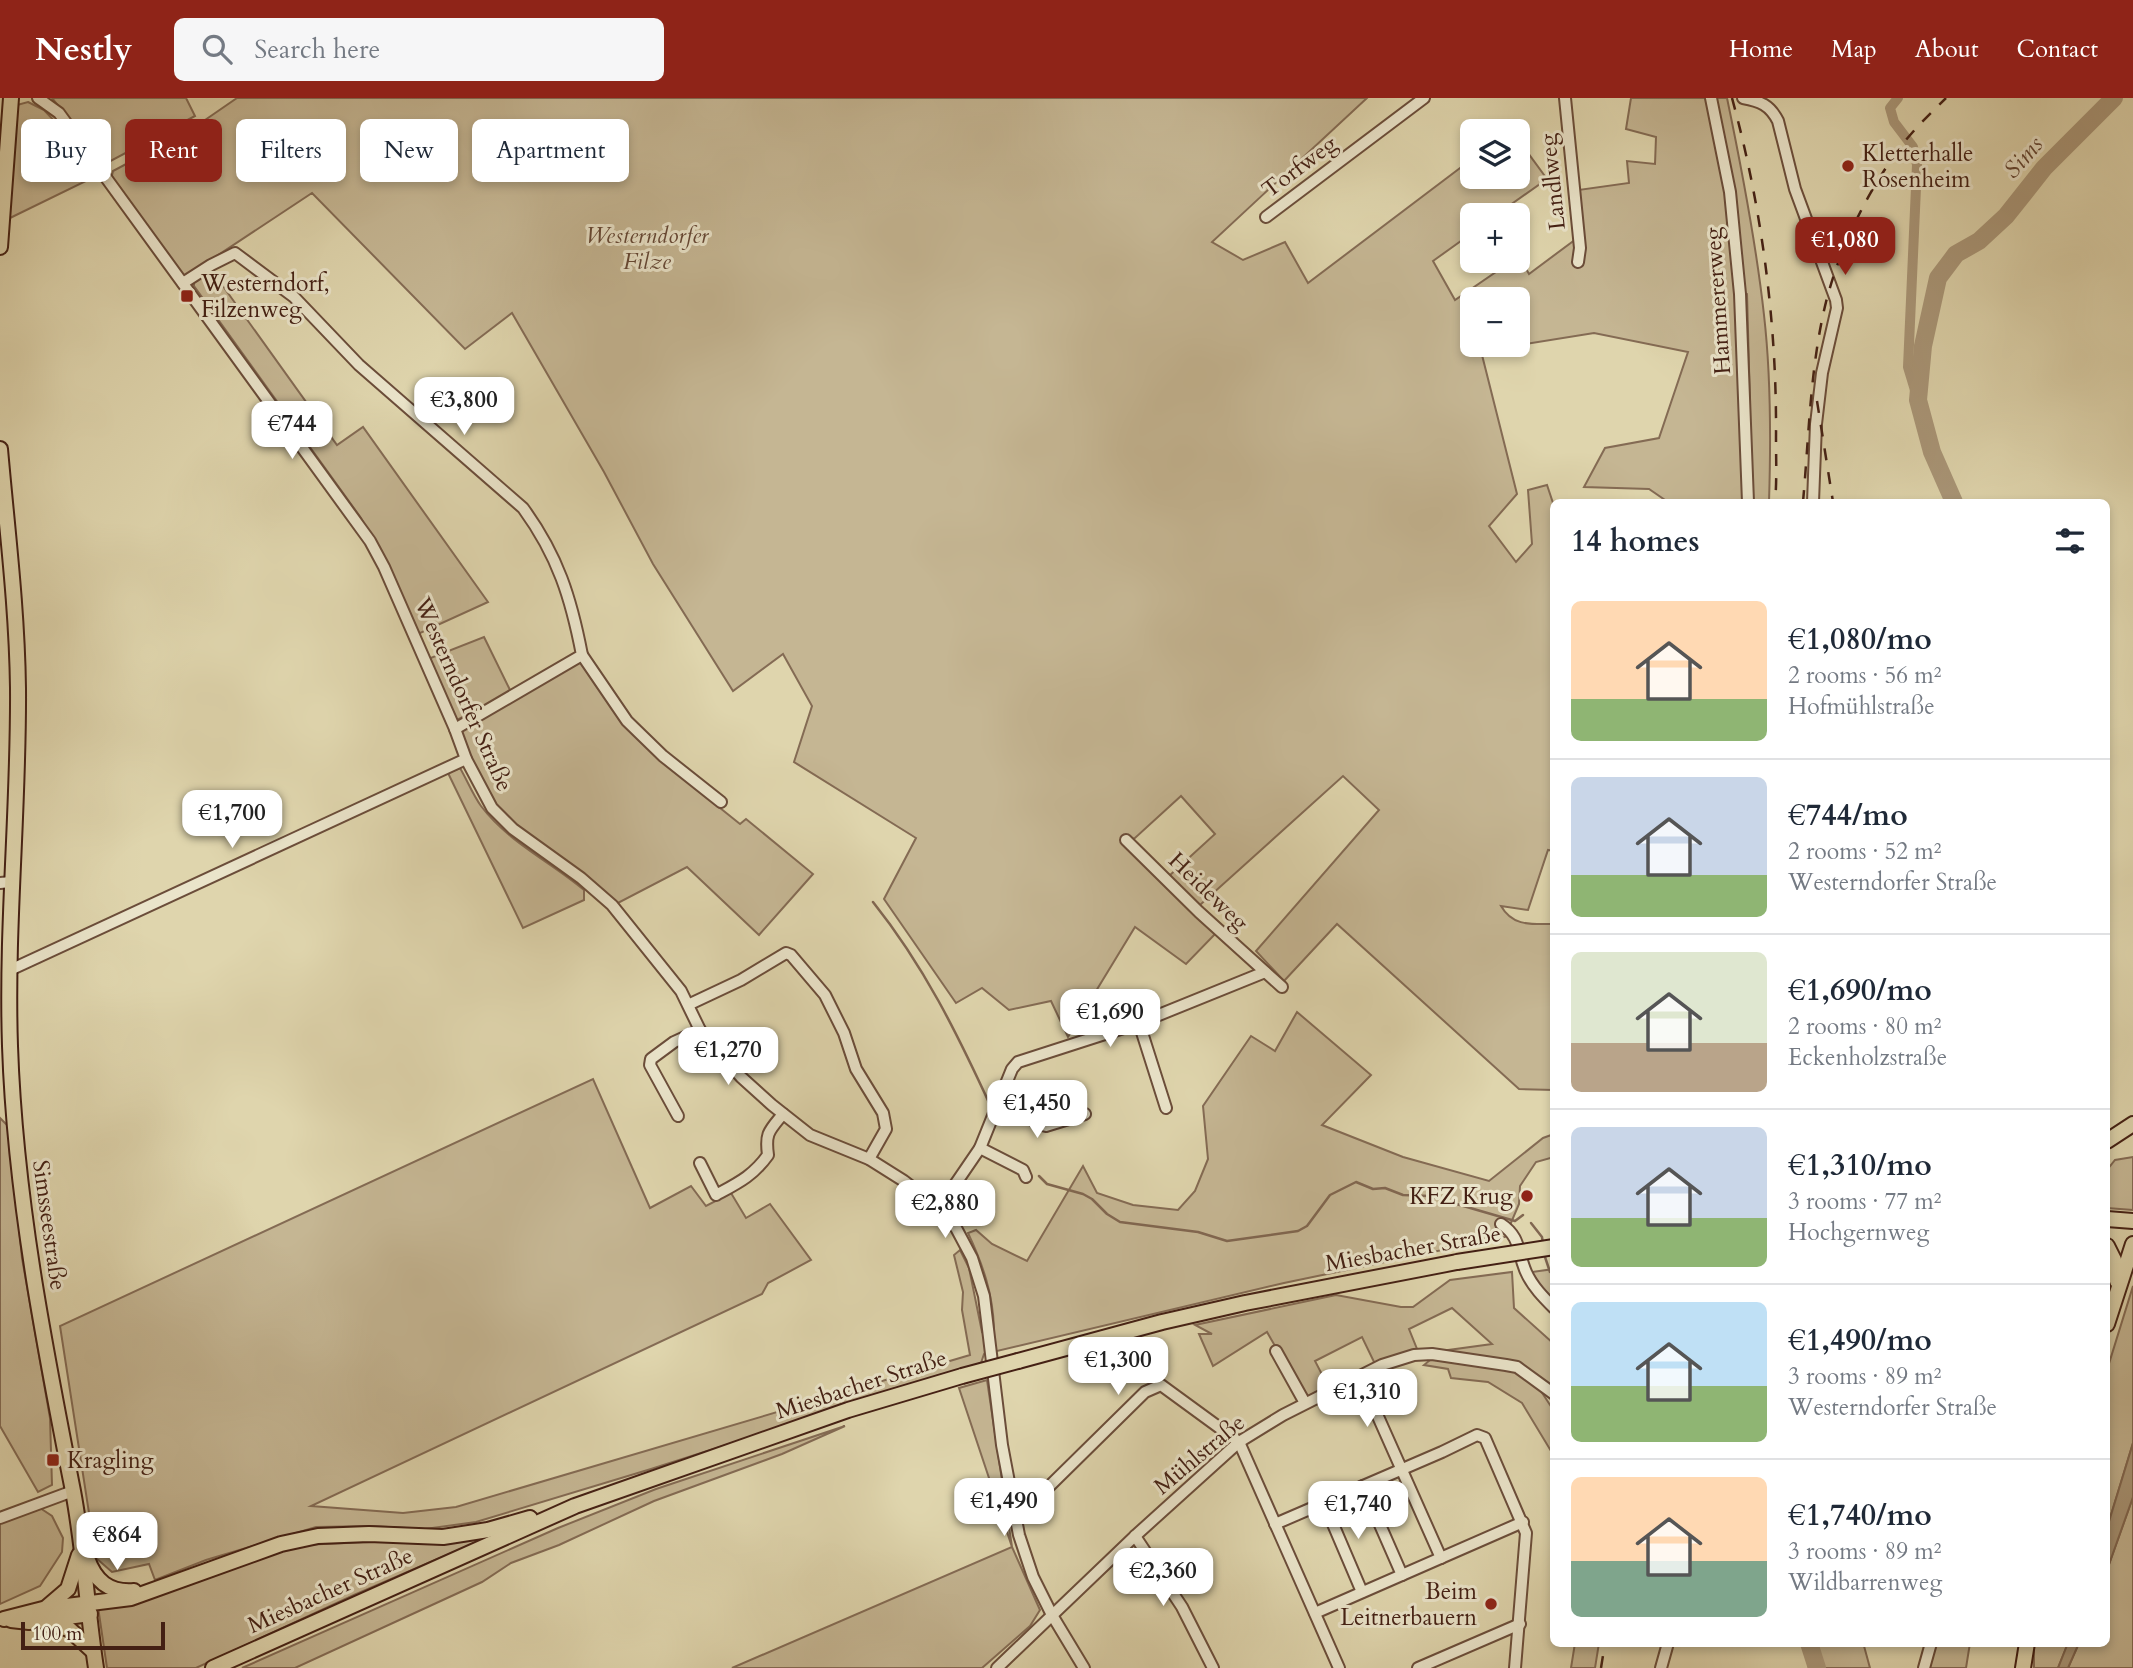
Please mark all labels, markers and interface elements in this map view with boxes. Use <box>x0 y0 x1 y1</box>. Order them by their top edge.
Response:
search box <box>174 18 664 81</box>
text: Nestly <box>35 27 132 72</box>
icon: search <box>198 30 236 68</box>
text: Search here <box>254 32 380 67</box>
text: Home <box>1729 33 1793 66</box>
text: Map <box>1831 33 1877 66</box>
text: About <box>1915 33 1979 66</box>
text: Contact <box>2017 33 2098 66</box>
chip: Buy <box>21 119 111 182</box>
chip: Rent <box>125 119 222 182</box>
chip: Filters <box>236 119 346 182</box>
chip: New <box>360 119 458 182</box>
chip: Apartment <box>472 119 629 182</box>
map controls <box>1460 119 1530 357</box>
button: layers <box>1460 119 1530 189</box>
street label: Torfweg <box>1255 128 1343 205</box>
water label: Sims <box>1996 129 2051 186</box>
street label: Landlweg <box>1532 132 1573 232</box>
place label: Kletterhalle Rosenheim <box>1862 138 1974 195</box>
marker: Kletterhalle Rosenheim <box>1840 158 1856 174</box>
button: + <box>1460 203 1530 273</box>
pin: €1,080 <box>1788 218 1902 277</box>
park label: Westerndorfer Filze <box>585 220 710 277</box>
text: €1,080 <box>1811 224 1879 255</box>
street label: Hammererweg <box>1697 226 1738 376</box>
place label: Westerndorf, Filzenweg <box>200 268 330 325</box>
button: − <box>1460 287 1530 357</box>
marker: Westerndorf, Filzenweg <box>179 288 195 304</box>
pin: €3,800 <box>407 378 521 437</box>
text: €3,800 <box>430 384 498 415</box>
pin: €744 <box>251 402 333 461</box>
text: €744 <box>267 408 317 439</box>
text: 14 homes <box>1571 521 1700 562</box>
icon: filters <box>2051 522 2089 560</box>
street label: Westerndorfer Straße <box>406 591 520 796</box>
text: €1,080/mo <box>1788 619 1932 660</box>
icon: home <box>1627 629 1711 713</box>
text: 2 rooms · 56 m² <box>1788 660 1941 691</box>
text: Hofmühlstraße <box>1788 691 1935 722</box>
pin: €1,700 <box>175 790 289 850</box>
text: €744/mo <box>1788 795 1908 836</box>
text: €1,700 <box>198 797 266 828</box>
icon: home <box>1627 805 1711 889</box>
text: 2 rooms · 52 m² <box>1788 836 1941 867</box>
street label: Heideweg <box>1162 845 1256 938</box>
text: Westerndorfer Straße <box>1788 867 1997 898</box>
text: €1,690/mo <box>1788 970 1932 1011</box>
icon: home <box>1627 980 1711 1064</box>
pin: €1,690 <box>1053 990 1167 1049</box>
text: €1,690 <box>1076 996 1144 1027</box>
text: 2 rooms · 80 m² <box>1788 1011 1941 1042</box>
pin: €1,270 <box>671 1028 785 1087</box>
text: €1,270 <box>694 1034 762 1065</box>
text: Eckenholzstraße <box>1788 1042 1947 1073</box>
pin: €1,450 <box>980 1080 1094 1140</box>
text: €1,450 <box>1003 1087 1071 1118</box>
text: €1,310/mo <box>1788 1145 1932 1186</box>
icon: home <box>1627 1155 1711 1239</box>
street label: Simsseestraße <box>25 1158 74 1292</box>
pin: €2,880 <box>888 1180 1002 1240</box>
place label: KFZ Krug <box>1409 1181 1513 1212</box>
text: 3 rooms · 77 m² <box>1788 1186 1941 1217</box>
text: €2,880 <box>911 1187 979 1218</box>
marker: KFZ Krug <box>1519 1188 1535 1204</box>
text: Hochgernweg <box>1788 1217 1929 1248</box>
street label: Miesbacher Straße <box>1323 1218 1503 1279</box>
text: €1,490/mo <box>1788 1320 1932 1361</box>
icon: home <box>1627 1330 1711 1414</box>
pin: €1,300 <box>1061 1338 1175 1397</box>
street label: Miesbacher Straße <box>772 1342 951 1427</box>
text: €1,300 <box>1084 1344 1152 1375</box>
text: 3 rooms · 89 m² <box>1788 1361 1941 1392</box>
pin: €1,310 <box>1310 1370 1424 1429</box>
text: €1,310 <box>1333 1376 1401 1407</box>
text: Westerndorfer Straße <box>1788 1392 1997 1423</box>
street label: Mühlstraße <box>1147 1407 1251 1502</box>
place label: Kragling <box>67 1445 154 1476</box>
marker: Kragling <box>45 1452 61 1468</box>
pin: €1,490 <box>947 1478 1061 1538</box>
pin: €1,740 <box>1301 1482 1415 1541</box>
text: €1,490 <box>970 1485 1038 1516</box>
text: €1,740 <box>1324 1488 1392 1519</box>
text: €1,740/mo <box>1788 1495 1932 1536</box>
icon: home <box>1627 1505 1711 1589</box>
pin: €864 <box>76 1512 158 1572</box>
text: €864 <box>92 1519 142 1550</box>
text: 3 rooms · 89 m² <box>1788 1536 1941 1567</box>
street label: Miesbacher Straße <box>243 1540 418 1641</box>
pin: €2,360 <box>1106 1548 1220 1608</box>
text: €2,360 <box>1129 1555 1197 1586</box>
text: Wildbarrenweg <box>1788 1567 1942 1598</box>
place label: Beim Leitnerbauern <box>1340 1576 1478 1633</box>
marker: Beim Leitnerbauern <box>1483 1596 1499 1612</box>
scale bar <box>21 1619 164 1651</box>
text: 100 m <box>32 1621 82 1647</box>

